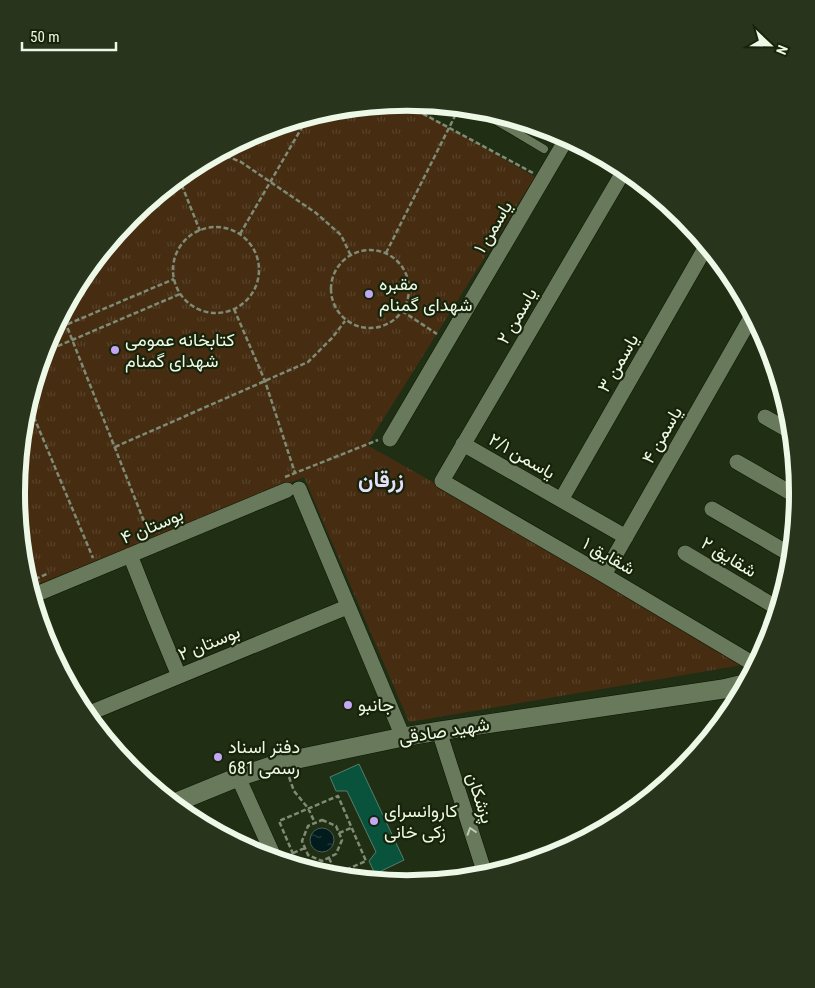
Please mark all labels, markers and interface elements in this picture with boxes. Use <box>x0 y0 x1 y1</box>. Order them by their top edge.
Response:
scale bar <box>22 20 116 52</box>
north arrow <box>745 20 795 70</box>
text: 50 m <box>30 28 60 46</box>
text: N <box>773 43 791 57</box>
street label: یاسمن ۱ <box>469 197 517 257</box>
place label: مقبره شهدای گمنام <box>379 273 473 317</box>
street label: یاسمن ۲ <box>492 284 542 348</box>
marker: مقبره شهدای گمنام <box>363 288 375 300</box>
place label: کتابخانه عمومی شهدای گمنام <box>125 329 235 373</box>
street label: یاسمن ۳ <box>593 330 643 396</box>
marker: کتابخانه عمومی شهدای گمنام <box>109 344 121 356</box>
street label: یاسمن ۴ <box>637 403 687 467</box>
street label: یاسمن ۲/۱ <box>485 428 559 484</box>
district label: زرقان <box>358 467 404 493</box>
street label: بوستان ۴ <box>117 503 187 549</box>
street label: شقایق ۱ <box>579 532 639 580</box>
street label: شقایق ۲ <box>697 532 761 582</box>
street label: بوستان ۲ <box>175 621 243 665</box>
place label: جانبو <box>358 694 394 716</box>
marker: جانبو <box>342 699 354 711</box>
street label: شهید صادقی <box>397 713 491 749</box>
place label: دفتر اسناد رسمی 681 <box>228 736 300 779</box>
marker: دفتر اسناد رسمی 681 <box>212 751 224 763</box>
street label: پزشکان <box>461 770 499 826</box>
place label: کاروانسرای زکی خانی <box>384 800 458 843</box>
marker: کاروانسرای زکی خانی <box>368 815 380 827</box>
one-way arrow <box>467 827 477 835</box>

